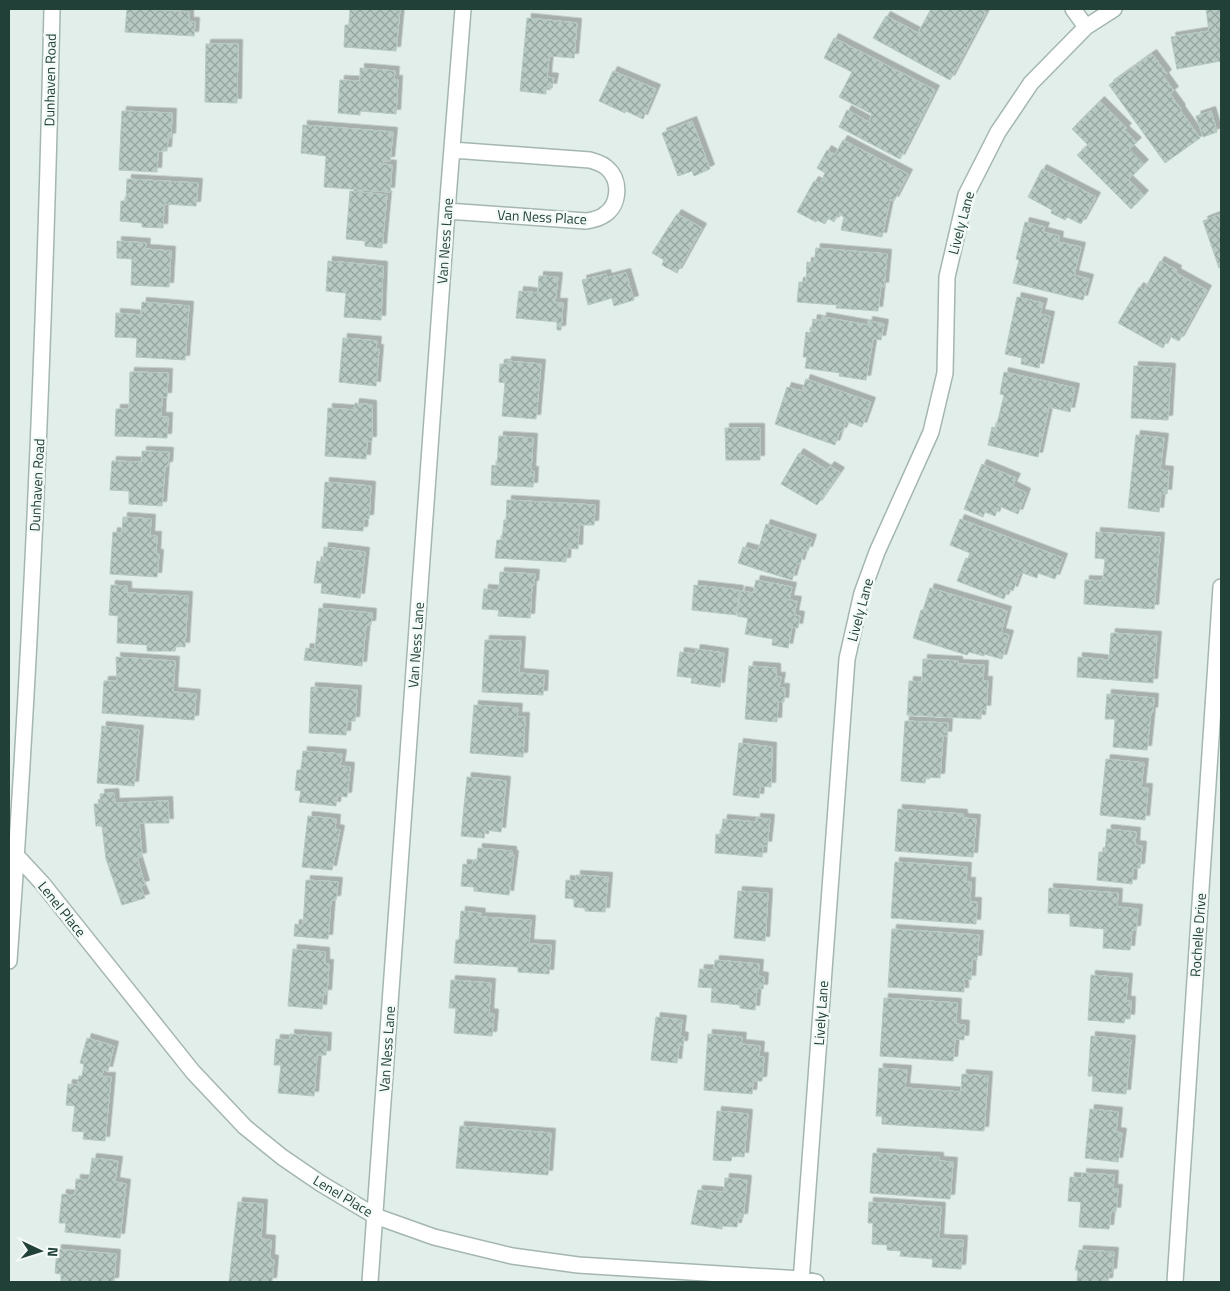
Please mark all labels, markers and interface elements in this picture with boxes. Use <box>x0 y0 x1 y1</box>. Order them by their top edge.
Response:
street label: Dunhaven Road <box>38 33 61 127</box>
street label: Lively Lane <box>942 189 979 257</box>
street label: Van Ness Lane <box>431 197 458 285</box>
street label: Van Ness Place <box>497 204 587 229</box>
street label: Dunhaven Road <box>24 438 49 532</box>
street label: Lively Lane <box>841 576 878 644</box>
street label: Van Ness Lane <box>402 601 429 689</box>
street label: Lenel Place <box>33 876 91 941</box>
street label: Rochelle Drive <box>1184 892 1211 978</box>
street label: Lively Lane <box>808 980 833 1046</box>
street label: Van Ness Lane <box>373 1005 400 1093</box>
street label: Lenel Place <box>309 1170 377 1222</box>
north arrow <box>15 1226 65 1276</box>
text: N <box>43 1246 64 1258</box>

